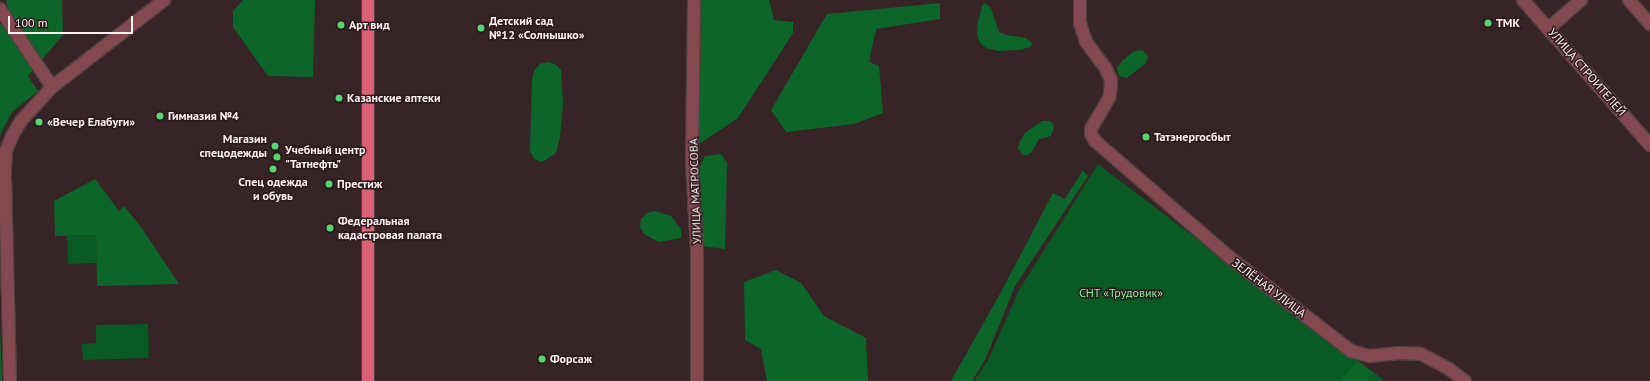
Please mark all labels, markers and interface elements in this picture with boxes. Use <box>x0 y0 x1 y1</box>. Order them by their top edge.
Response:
scale bar <box>10 8 135 34</box>
place label: Детский сад №12 «Солнышко» <box>489 14 585 42</box>
text: 100 m <box>15 15 48 30</box>
place label: ТМК <box>1496 16 1520 30</box>
place label: Арт вид <box>349 18 390 32</box>
marker: ТМК <box>1483 18 1493 28</box>
marker: Арт вид <box>336 20 346 30</box>
marker: Детский сад №12 «Солнышко» <box>476 23 486 33</box>
street label: УЛИЦА СТРОИТЕЛЕЙ <box>1545 25 1629 119</box>
place label: Казанские аптеки <box>347 91 440 105</box>
marker: Казанские аптеки <box>334 93 344 103</box>
place label: Гимназия №4 <box>168 109 239 123</box>
marker: Гимназия №4 <box>155 111 165 121</box>
place label: «Вечер Елабуги» <box>47 115 135 129</box>
marker: «Вечер Елабуги» <box>34 117 44 127</box>
place label: Татэнергосбыт <box>1154 130 1231 144</box>
place label: Магазин спецодежды <box>199 132 267 160</box>
marker: Татэнергосбыт <box>1141 132 1151 142</box>
street label: УЛИЦА МАТРОСОВА <box>686 138 704 244</box>
marker: Магазин спецодежды <box>270 141 280 151</box>
place label: Учебный центр "Татнефть" <box>285 143 365 171</box>
marker: Учебный центр "Татнефть" <box>272 152 282 162</box>
marker: Спец одежда и обувь <box>268 164 278 174</box>
place label: Спец одежда и обувь <box>238 175 308 203</box>
place label: Престиж <box>337 177 382 191</box>
marker: Престиж <box>324 179 334 189</box>
place label: Федеральная кадастровая палата <box>338 214 442 242</box>
marker: Федеральная кадастровая палата <box>325 223 335 233</box>
street label: ЗЕЛЁНАЯ УЛИЦА <box>1229 255 1309 321</box>
park label: СНТ «Трудовик» <box>1079 286 1163 300</box>
place label: Форсаж <box>550 352 592 366</box>
marker: Форсаж <box>537 354 547 364</box>

